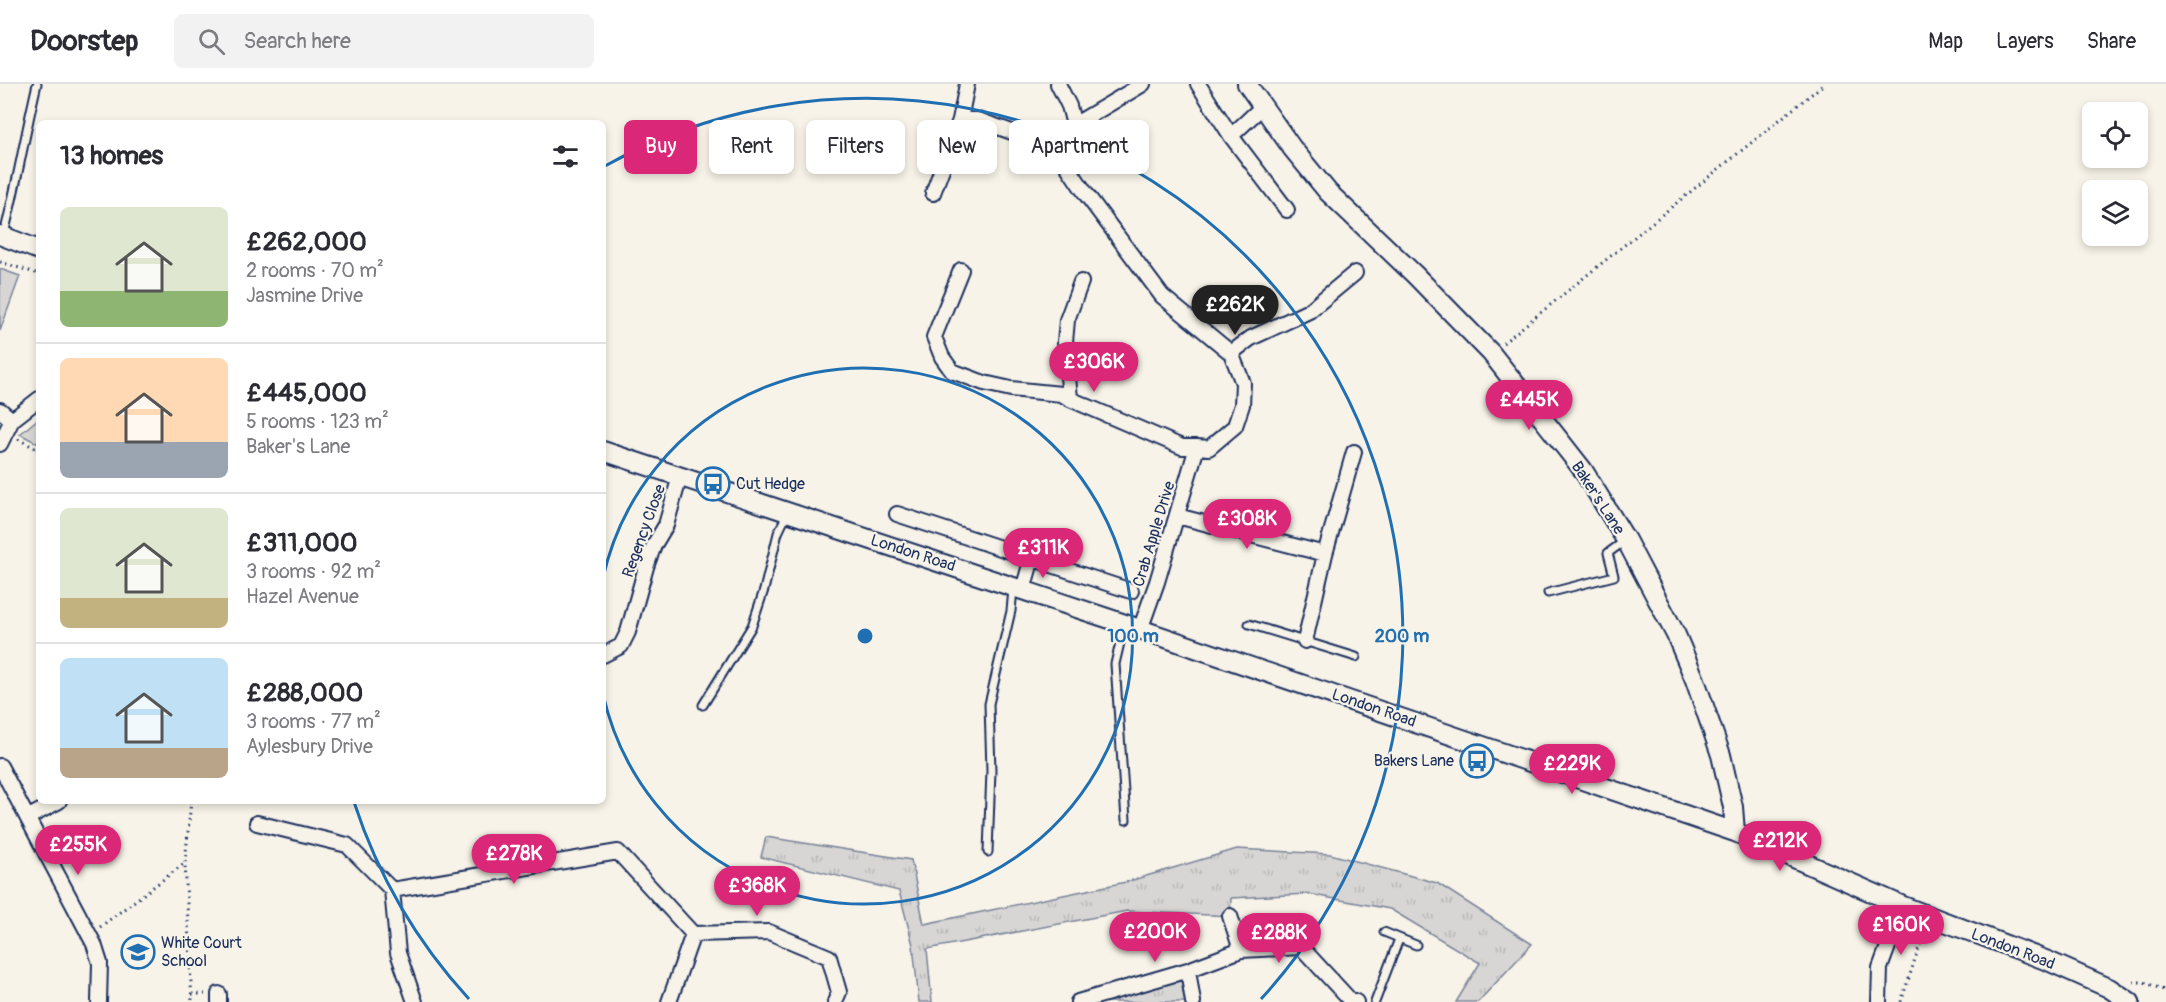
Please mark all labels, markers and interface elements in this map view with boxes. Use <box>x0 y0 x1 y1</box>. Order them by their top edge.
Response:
search box <box>174 14 594 68</box>
text: Doorstep <box>30 24 138 59</box>
icon: search <box>195 25 228 58</box>
text: Search here <box>243 27 351 55</box>
text: Map <box>1928 28 1963 55</box>
text: Layers <box>1996 28 2054 55</box>
text: Share <box>2087 28 2136 55</box>
map controls <box>2082 102 2148 246</box>
button: locate <box>2082 102 2148 168</box>
chip: Buy <box>624 120 697 174</box>
chip: Rent <box>709 120 794 174</box>
chip: Filters <box>806 120 905 174</box>
chip: New <box>917 120 997 174</box>
chip: Apartment <box>1009 120 1149 174</box>
text: 13 homes <box>60 140 163 172</box>
icon: filters <box>549 140 582 173</box>
button: layers <box>2082 180 2148 246</box>
text: £262,000 <box>246 226 367 258</box>
icon: home <box>108 231 180 303</box>
text: 2 rooms · 70 m² <box>246 258 384 283</box>
text: Jasmine Drive <box>246 283 363 308</box>
pin: £262K <box>1193 285 1277 336</box>
text: £262K <box>1206 292 1264 317</box>
pin: £306K <box>1052 342 1136 393</box>
text: £306K <box>1063 349 1125 374</box>
text: £445,000 <box>246 377 367 409</box>
pin: £445K <box>1487 380 1571 431</box>
icon: home <box>108 382 180 454</box>
text: £445K <box>1500 387 1558 412</box>
text: 5 rooms · 123 m² <box>246 409 389 434</box>
text: Baker's Lane <box>246 434 350 459</box>
street label: Baker's Lane <box>1567 458 1629 539</box>
bus stop icon: Cut Hedge <box>695 466 731 502</box>
place label: Cut Hedge <box>736 474 805 494</box>
street label: Crab Apple Drive <box>1128 479 1180 589</box>
street label: Regency Close <box>618 482 670 580</box>
pin: £308K <box>1205 499 1289 550</box>
text: £308K <box>1217 506 1277 531</box>
text: £311,000 <box>246 527 357 559</box>
pin: £311K <box>1001 528 1085 579</box>
street label: London Road <box>868 530 958 576</box>
icon: home <box>108 532 180 604</box>
text: £311K <box>1017 535 1069 560</box>
text: 3 rooms · 92 m² <box>246 559 381 584</box>
text: Hazel Avenue <box>246 584 359 609</box>
text: 100 m <box>1107 625 1159 648</box>
text: 200 m <box>1375 625 1429 648</box>
centre of rings <box>855 626 875 646</box>
text: £288,000 <box>246 677 363 709</box>
icon: home <box>108 682 180 754</box>
street label: London Road <box>1329 684 1419 732</box>
text: 3 rooms · 77 m² <box>246 709 381 734</box>
text: Aylesbury Drive <box>246 734 373 759</box>
bus stop icon: Bakers Lane <box>1459 743 1495 779</box>
pin: £229K <box>1530 744 1614 795</box>
place label: Bakers Lane <box>1374 751 1454 771</box>
text: £229K <box>1543 751 1601 776</box>
pin: £212K <box>1738 821 1822 872</box>
pin: £255K <box>36 825 120 876</box>
text: £212K <box>1752 828 1808 853</box>
text: £255K <box>49 832 107 857</box>
pin: £278K <box>472 834 556 885</box>
text: £278K <box>486 841 542 866</box>
pin: £368K <box>715 866 799 917</box>
text: £368K <box>728 873 786 898</box>
pin: £160K <box>1859 905 1943 956</box>
pin: £200K <box>1113 912 1197 963</box>
text: £160K <box>1872 912 1930 937</box>
pin: £288K <box>1237 913 1321 964</box>
text: £200K <box>1123 919 1187 944</box>
text: £288K <box>1251 920 1307 945</box>
street label: London Road <box>1968 924 2058 974</box>
place label: White Court School <box>161 933 242 971</box>
school or university icon: White Court School <box>120 934 156 970</box>

